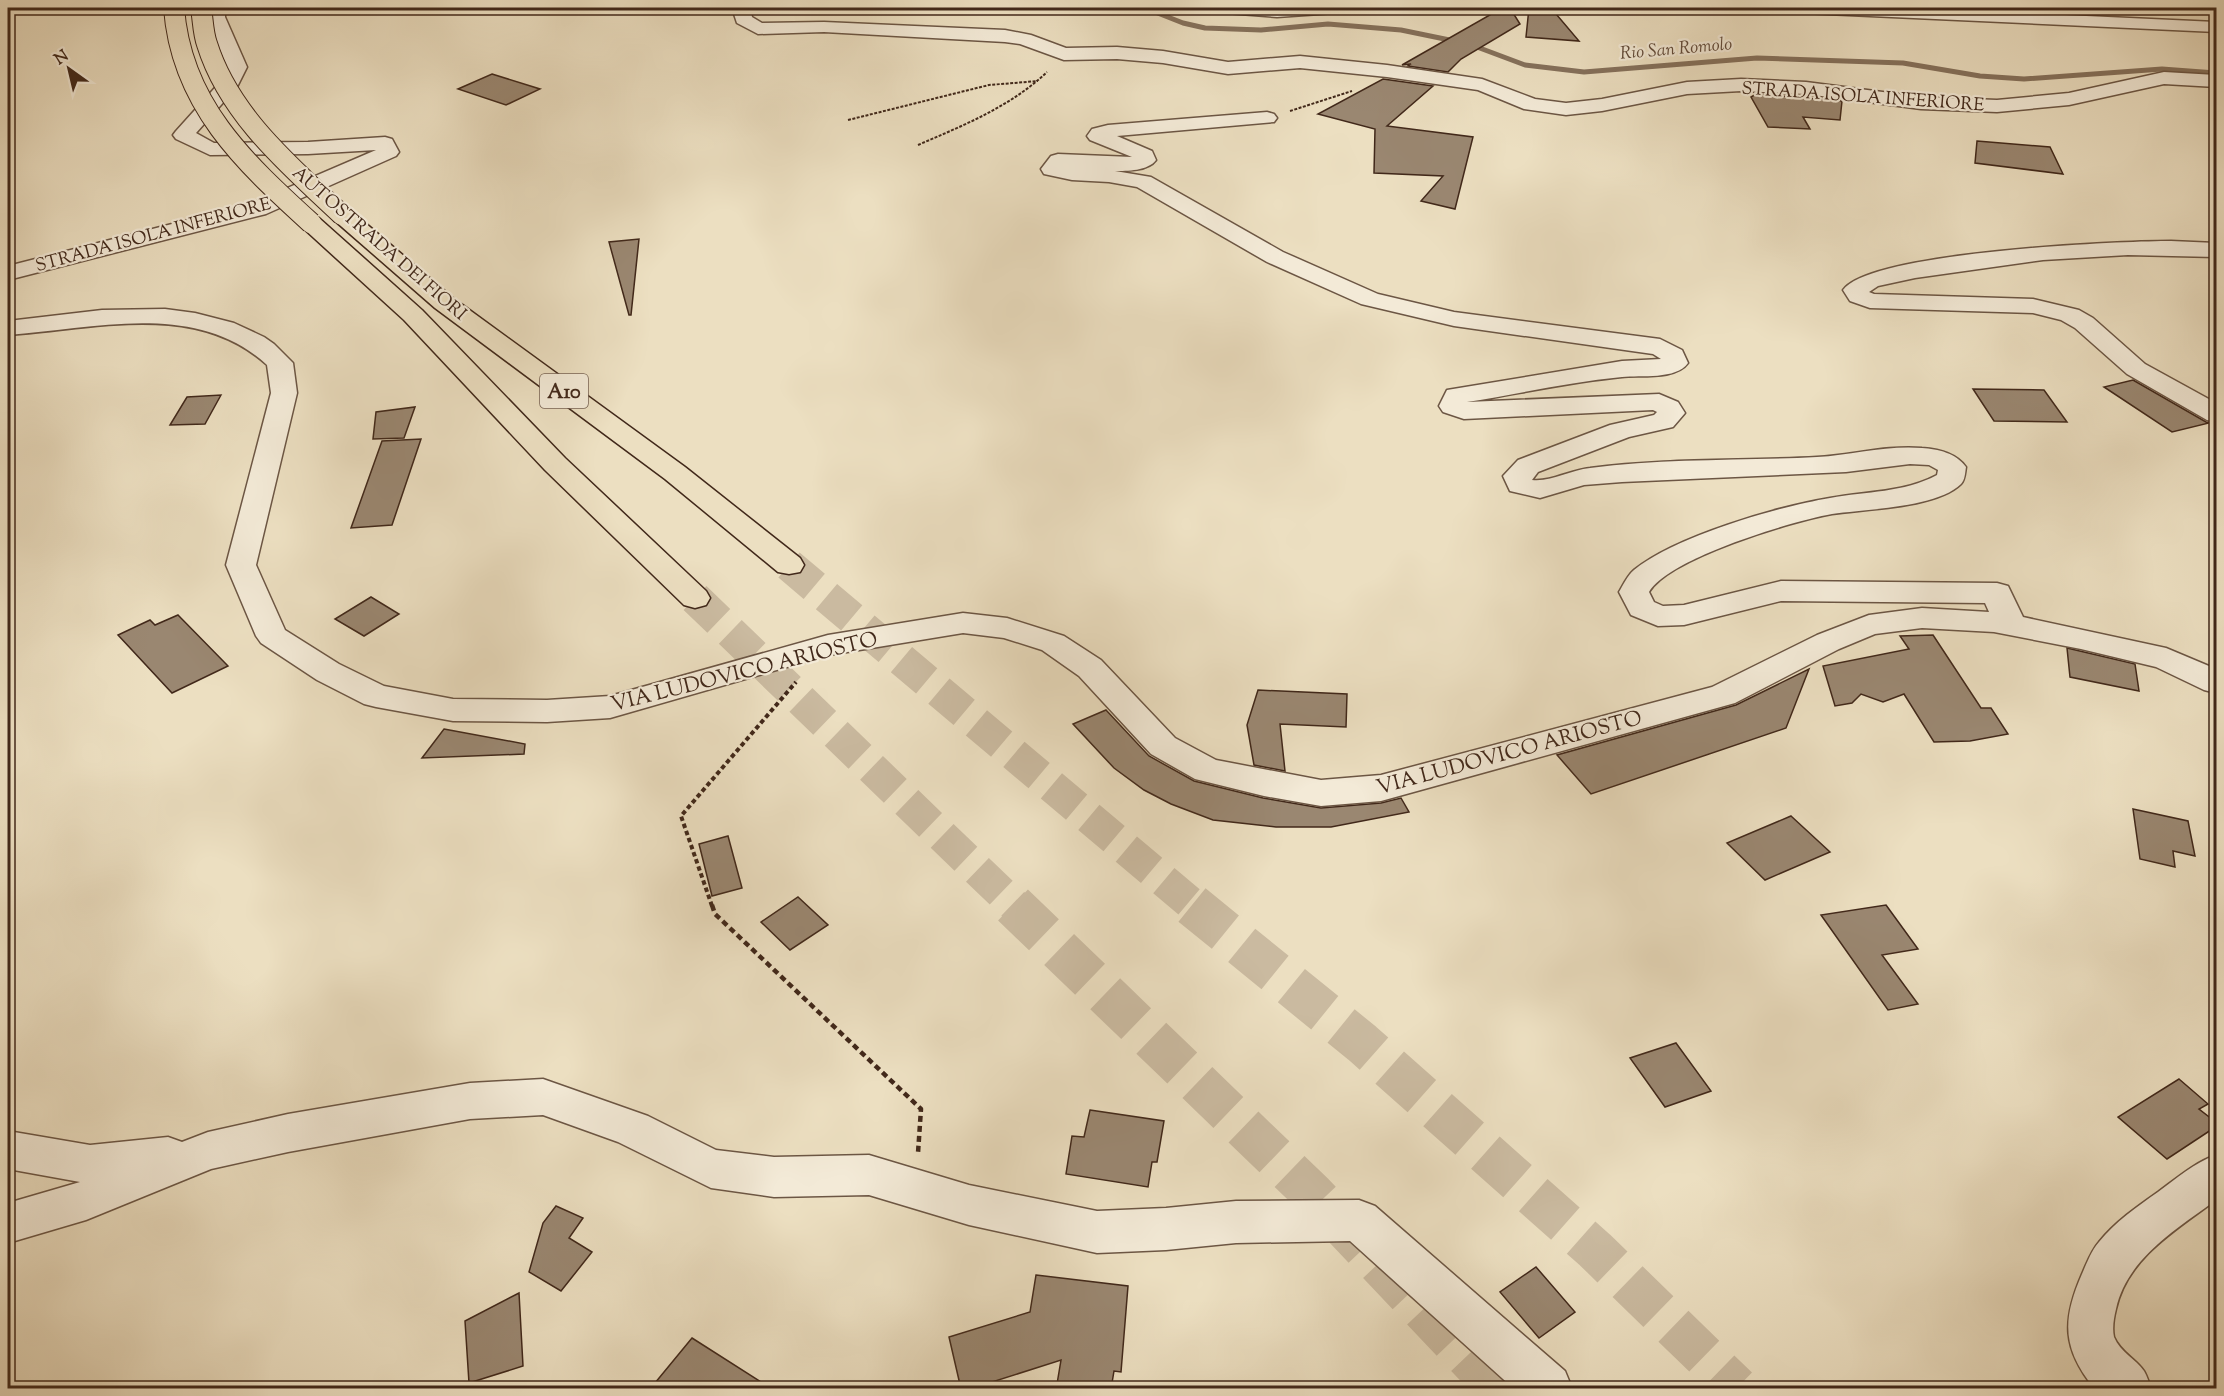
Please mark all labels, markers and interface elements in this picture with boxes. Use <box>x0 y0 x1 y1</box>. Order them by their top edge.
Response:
water label: Rio San Romolo <box>1619 32 1733 68</box>
north arrow <box>39 39 99 99</box>
text: N <box>50 45 74 72</box>
street label: STRADA ISOLA INFERIORE <box>1741 77 1985 119</box>
street label: AUTOSTRADA DEI FIORI <box>286 161 472 328</box>
street label: STRADA ISOLA INFERIORE <box>33 192 274 280</box>
road number: A10 <box>540 374 588 408</box>
street label: VIA LUDOVICO ARIOSTO <box>608 625 881 721</box>
street label: VIA LUDOVICO ARIOSTO <box>1373 704 1646 804</box>

